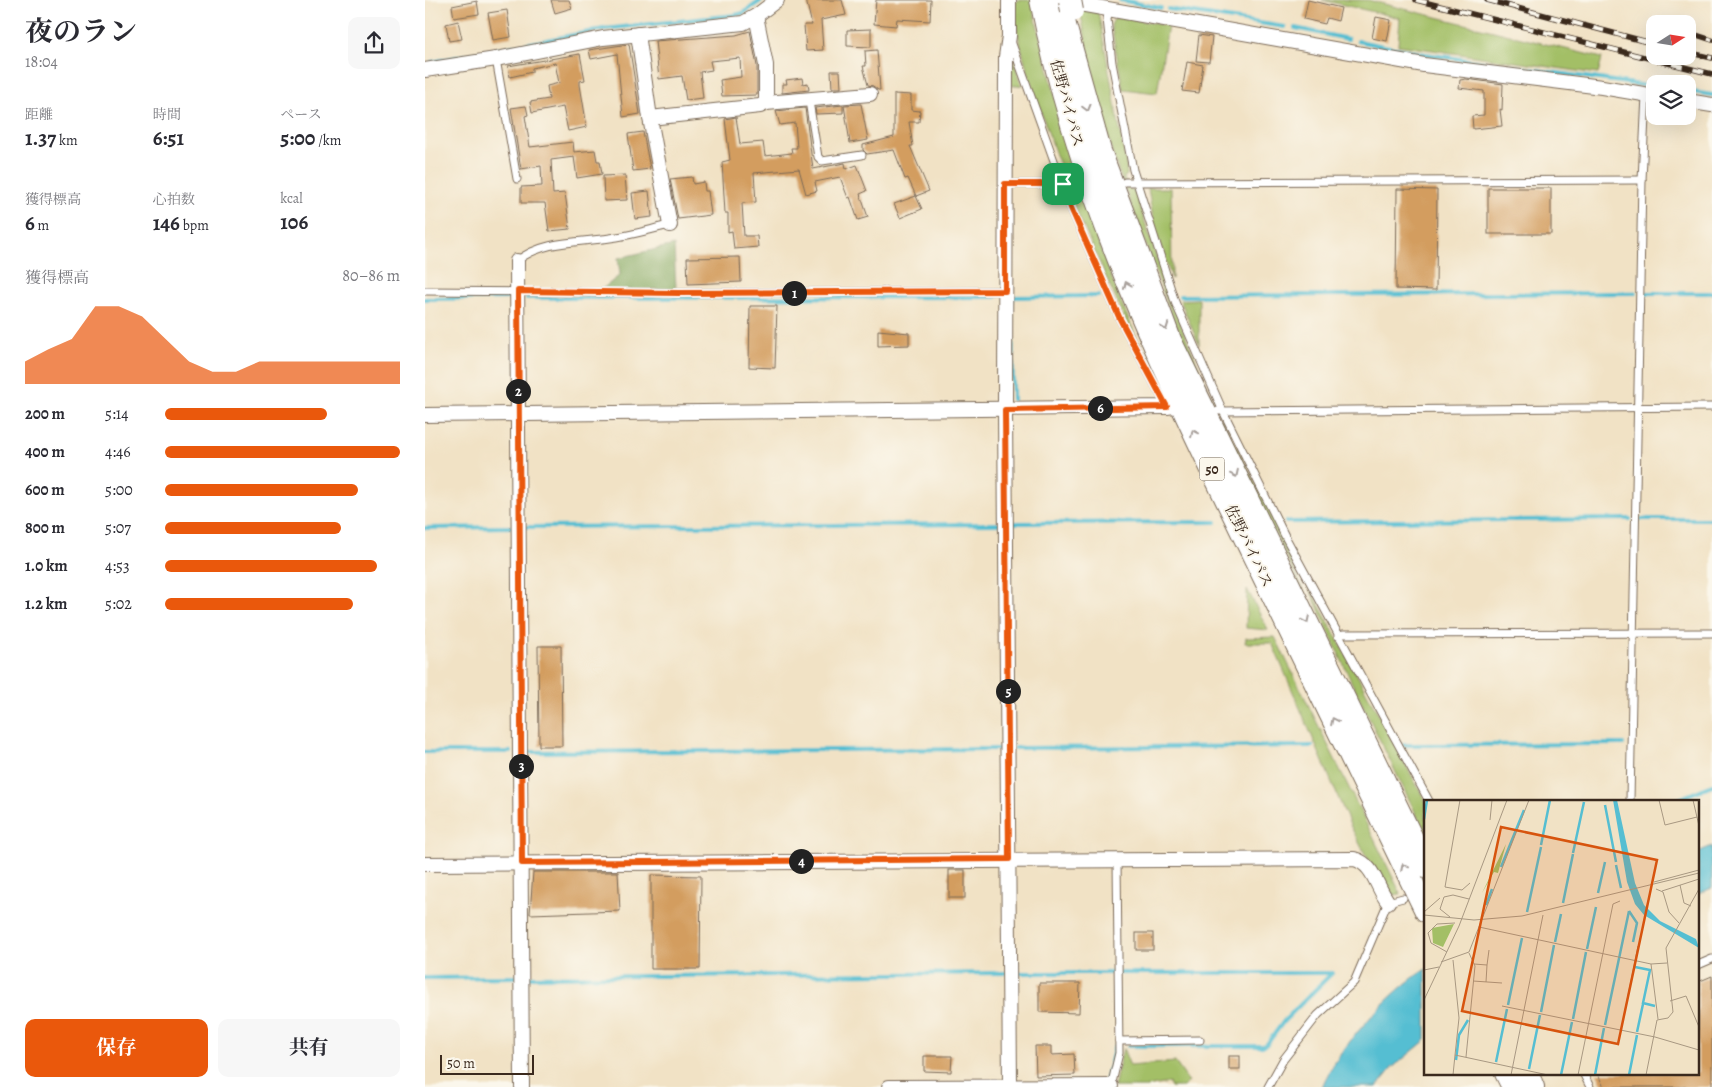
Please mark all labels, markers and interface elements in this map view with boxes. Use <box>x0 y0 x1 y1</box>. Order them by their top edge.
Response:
text: 夜のラン <box>25 13 137 51</box>
north arrow <box>1646 15 1696 65</box>
map controls <box>1646 15 1696 125</box>
button: share <box>348 17 400 69</box>
text: 18:04 <box>25 51 58 73</box>
street label: 佐野バイパス <box>1046 57 1088 149</box>
button: layers <box>1646 75 1696 125</box>
one-way arrow <box>1081 104 1092 113</box>
text: 距離 <box>25 105 53 124</box>
text: 時間 <box>153 105 181 124</box>
text: ペース <box>280 105 322 124</box>
text: 1.37 <box>25 124 56 152</box>
text: 6:51 <box>153 124 184 152</box>
text: 5:00 <box>280 124 315 152</box>
text: km <box>56 131 78 150</box>
text: /km <box>315 131 341 150</box>
pin <box>1042 163 1084 205</box>
icon: arrive <box>1049 170 1077 198</box>
text: kcal <box>280 189 303 208</box>
text: 獲得標高 <box>25 190 81 209</box>
text: 心拍数 <box>153 190 195 209</box>
text: 106 <box>280 208 308 236</box>
text: 6 <box>25 209 35 237</box>
text: 146 <box>153 209 180 237</box>
text: m <box>35 216 49 235</box>
text: bpm <box>180 216 209 235</box>
text: 80–86 m <box>342 265 400 287</box>
text: 獲得標高 <box>25 267 89 289</box>
pin: 1 <box>781 280 807 306</box>
one-way arrow <box>1123 281 1134 290</box>
text: 1 <box>792 284 797 303</box>
one-way arrow <box>1159 322 1169 331</box>
pin: 2 <box>505 378 531 404</box>
text: 2 <box>515 382 522 401</box>
pin: 6 <box>1087 396 1113 420</box>
text: 6 <box>1097 399 1104 418</box>
text: 200 m <box>25 403 65 425</box>
text: 5:14 <box>105 403 128 425</box>
one-way arrow <box>1190 429 1200 438</box>
text: 400 m <box>25 441 65 463</box>
text: 4:46 <box>105 441 131 463</box>
road number: 50 <box>1199 458 1225 480</box>
one-way arrow <box>1229 469 1239 478</box>
text: 600 m <box>25 479 65 501</box>
text: 5:00 <box>105 479 133 501</box>
street label: 佐野バイパス <box>1220 501 1278 591</box>
text: 800 m <box>25 517 65 539</box>
text: 5:07 <box>105 517 131 539</box>
text: 1.0 km <box>25 555 68 577</box>
text: 4:53 <box>105 555 130 577</box>
text: 1.2 km <box>25 593 67 615</box>
text: 5:02 <box>105 593 132 615</box>
one-way arrow <box>1300 615 1311 624</box>
pin: 5 <box>995 678 1021 704</box>
text: 5 <box>1006 682 1011 701</box>
one-way arrow <box>1329 717 1340 726</box>
pin: 3 <box>509 754 533 778</box>
text: 3 <box>518 757 525 776</box>
inset map <box>1424 800 1699 1074</box>
pin: 4 <box>789 848 813 874</box>
text: 4 <box>798 852 805 871</box>
one-way arrow <box>1400 863 1411 872</box>
button: 保存 <box>25 1019 208 1077</box>
button: 共有 <box>218 1019 400 1077</box>
scale bar <box>440 1052 534 1075</box>
text: 50 m <box>447 1054 475 1073</box>

